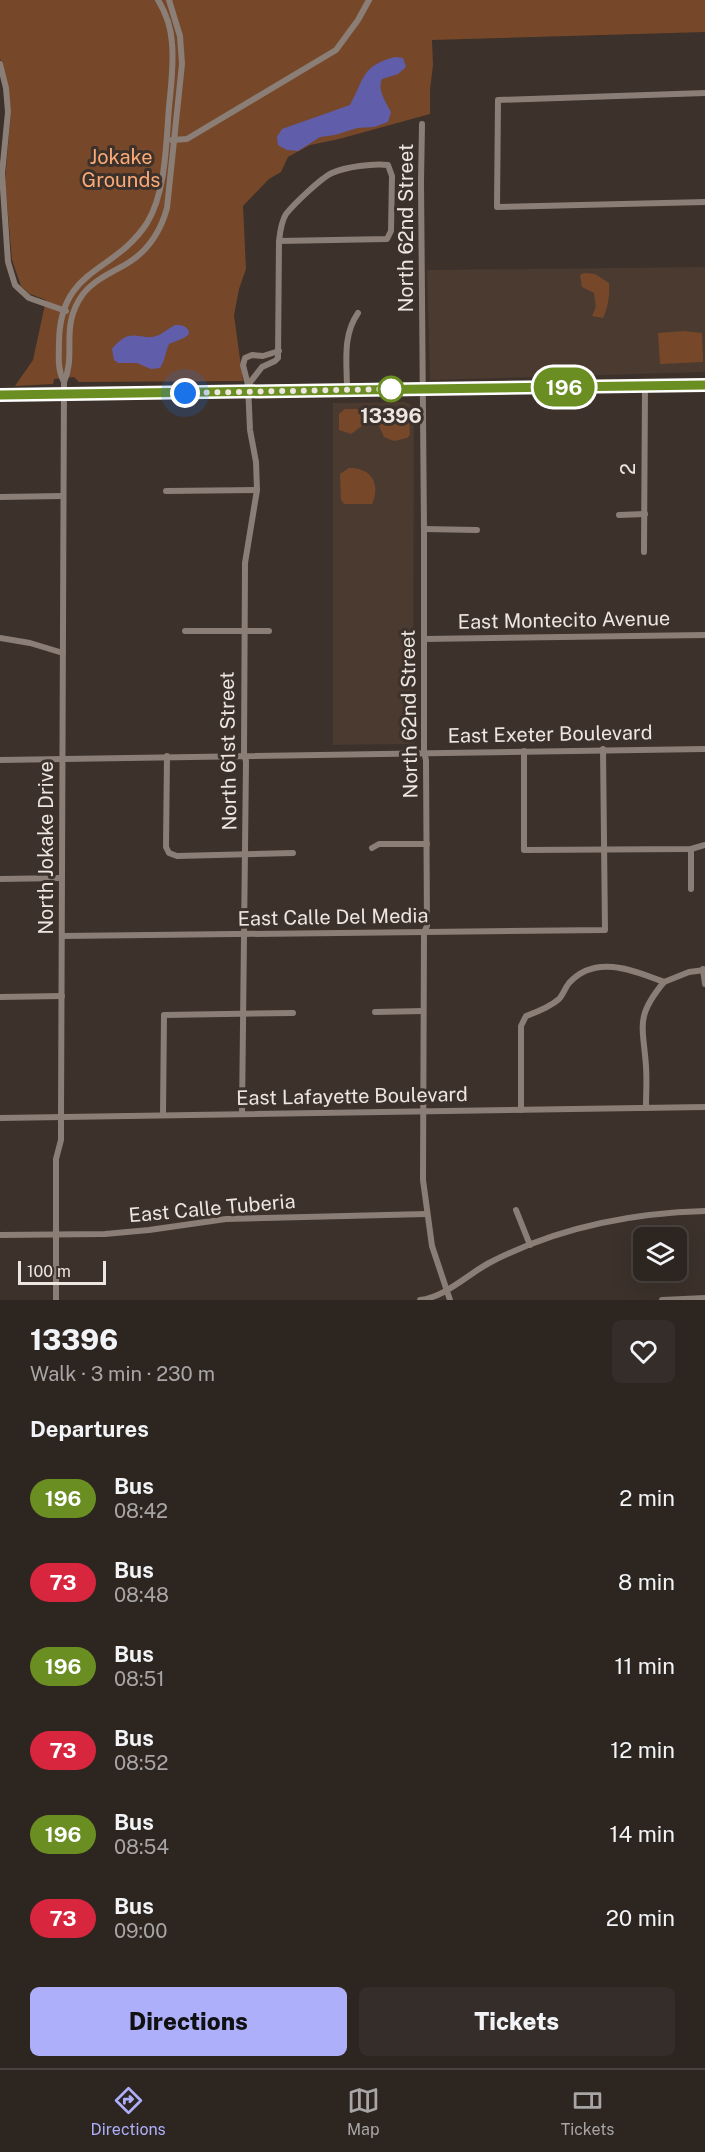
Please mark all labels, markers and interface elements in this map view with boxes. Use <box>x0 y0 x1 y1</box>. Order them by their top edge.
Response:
street label: North 62nd Street <box>394 143 418 313</box>
park label: Jokake Grounds <box>82 145 160 192</box>
line badge: 196 <box>530 368 598 406</box>
text: 196 <box>546 375 582 400</box>
marker: 13396 <box>378 376 404 402</box>
your location <box>170 378 200 408</box>
place label: 13396 <box>360 404 422 428</box>
street label: 2 <box>616 463 640 475</box>
street label: East Montecito Avenue <box>458 606 670 634</box>
street label: North 62nd Street <box>396 629 422 799</box>
street label: North 61st Street <box>215 671 241 831</box>
street label: East Exeter Boulevard <box>447 720 653 748</box>
street label: North Jokake Drive <box>34 761 58 935</box>
street label: East Calle Del Media <box>237 903 429 931</box>
street label: East Lafayette Boulevard <box>236 1082 468 1110</box>
street label: East Calle Tuberia <box>128 1189 296 1227</box>
map controls <box>633 1227 687 1281</box>
button: layers <box>633 1227 687 1281</box>
scale bar <box>18 1258 106 1286</box>
text: 100 m <box>27 1262 71 1281</box>
button: heart <box>612 1320 675 1383</box>
text: 13396 <box>30 1323 118 1356</box>
text: Walk · 3 min · 230 m <box>30 1362 215 1386</box>
text: Departures <box>30 1416 149 1442</box>
text: Bus <box>114 1473 154 1499</box>
text: 2 min <box>619 1485 675 1511</box>
text: 196 <box>45 1486 81 1511</box>
text: 08:42 <box>114 1499 168 1523</box>
text: Bus <box>114 1557 154 1583</box>
text: 8 min <box>618 1569 675 1595</box>
text: 73 <box>50 1570 76 1595</box>
text: 08:48 <box>114 1583 169 1607</box>
text: Bus <box>114 1641 154 1667</box>
text: 11 min <box>614 1653 675 1679</box>
text: 196 <box>45 1654 81 1679</box>
text: 08:51 <box>114 1667 165 1691</box>
text: Bus <box>114 1725 154 1751</box>
text: 12 min <box>610 1737 675 1763</box>
text: 73 <box>50 1738 76 1763</box>
text: 08:52 <box>114 1751 168 1775</box>
text: Bus <box>114 1809 154 1835</box>
text: 14 min <box>610 1821 675 1847</box>
text: 196 <box>45 1822 81 1847</box>
text: 08:54 <box>114 1835 169 1859</box>
text: Bus <box>114 1893 154 1919</box>
text: 20 min <box>606 1905 675 1931</box>
text: 73 <box>50 1906 76 1931</box>
text: 09:00 <box>114 1919 167 1943</box>
button: Directions <box>30 1987 347 2056</box>
button: Tickets <box>359 1987 675 2056</box>
tab: Directions <box>91 2084 166 2139</box>
tab: Map <box>347 2084 380 2139</box>
tab: Tickets <box>561 2084 614 2139</box>

